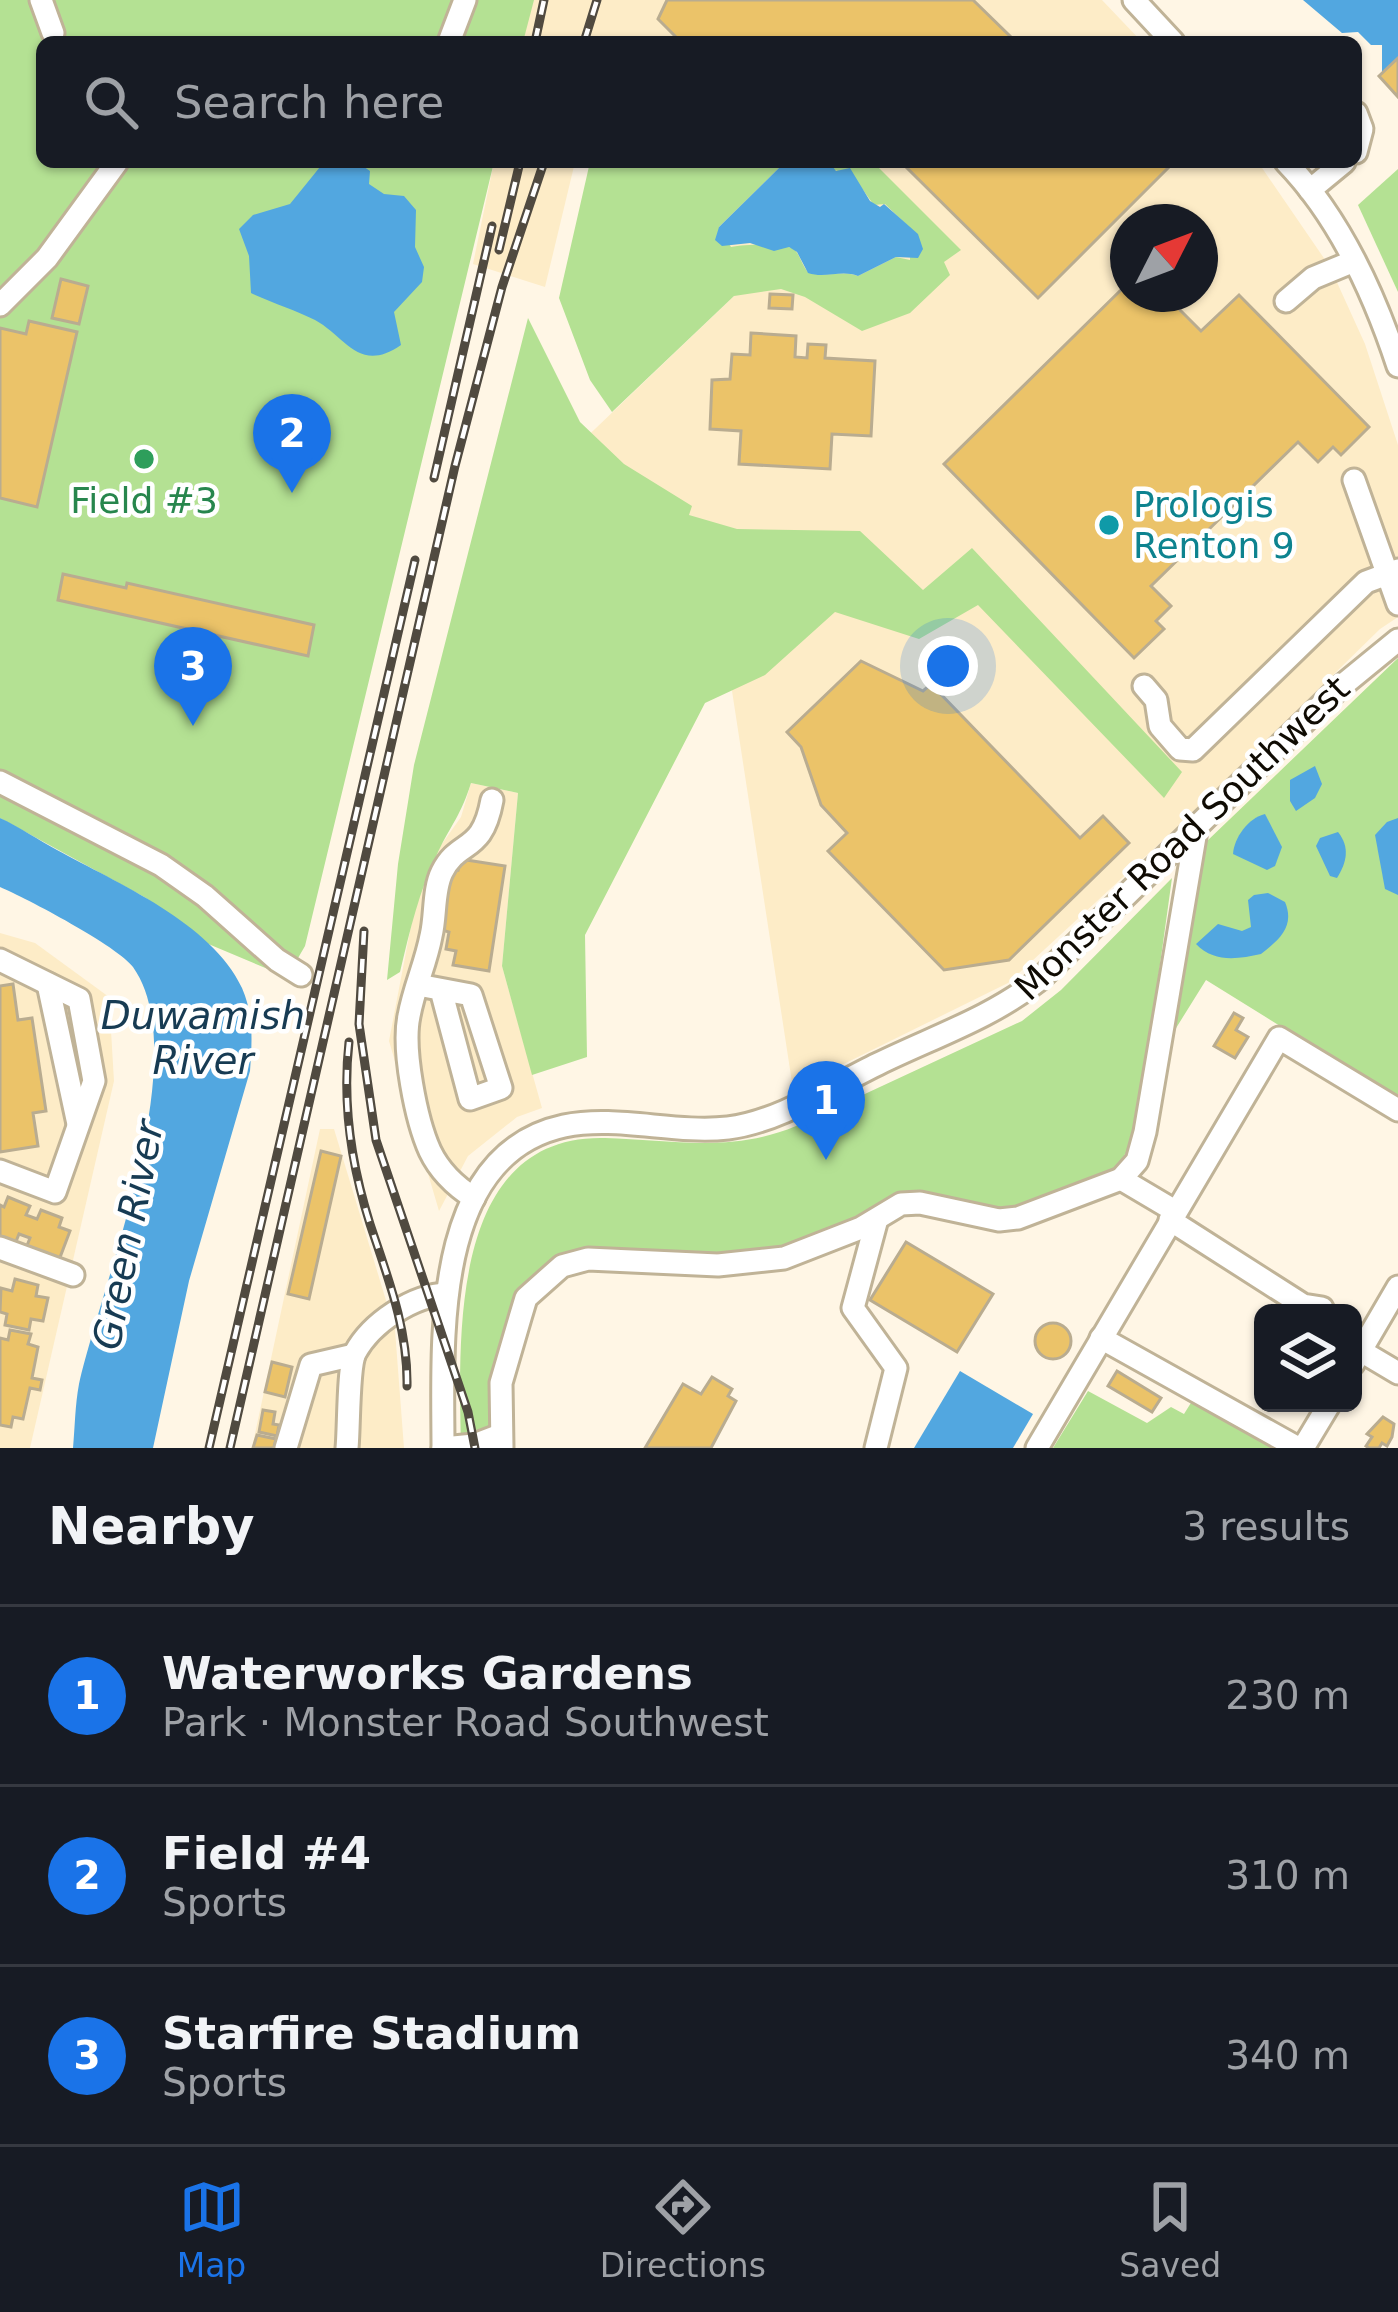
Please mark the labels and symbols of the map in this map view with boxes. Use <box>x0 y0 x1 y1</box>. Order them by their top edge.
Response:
north arrow <box>1110 204 1218 312</box>
pin: 2 <box>253 394 331 493</box>
marker: Field #3 <box>131 446 157 472</box>
place label: Field #3 <box>70 480 218 521</box>
place label: Prologis Renton 9 <box>1133 484 1295 566</box>
marker: Prologis Renton 9 <box>1096 512 1122 538</box>
pin: 3 <box>154 627 232 726</box>
your location <box>918 636 978 696</box>
street label: Monster Road Southwest <box>1007 668 1357 1008</box>
water label: Duwamish River <box>101 993 305 1083</box>
pin: 1 <box>787 1061 865 1160</box>
water label: Green River <box>84 1114 173 1353</box>

